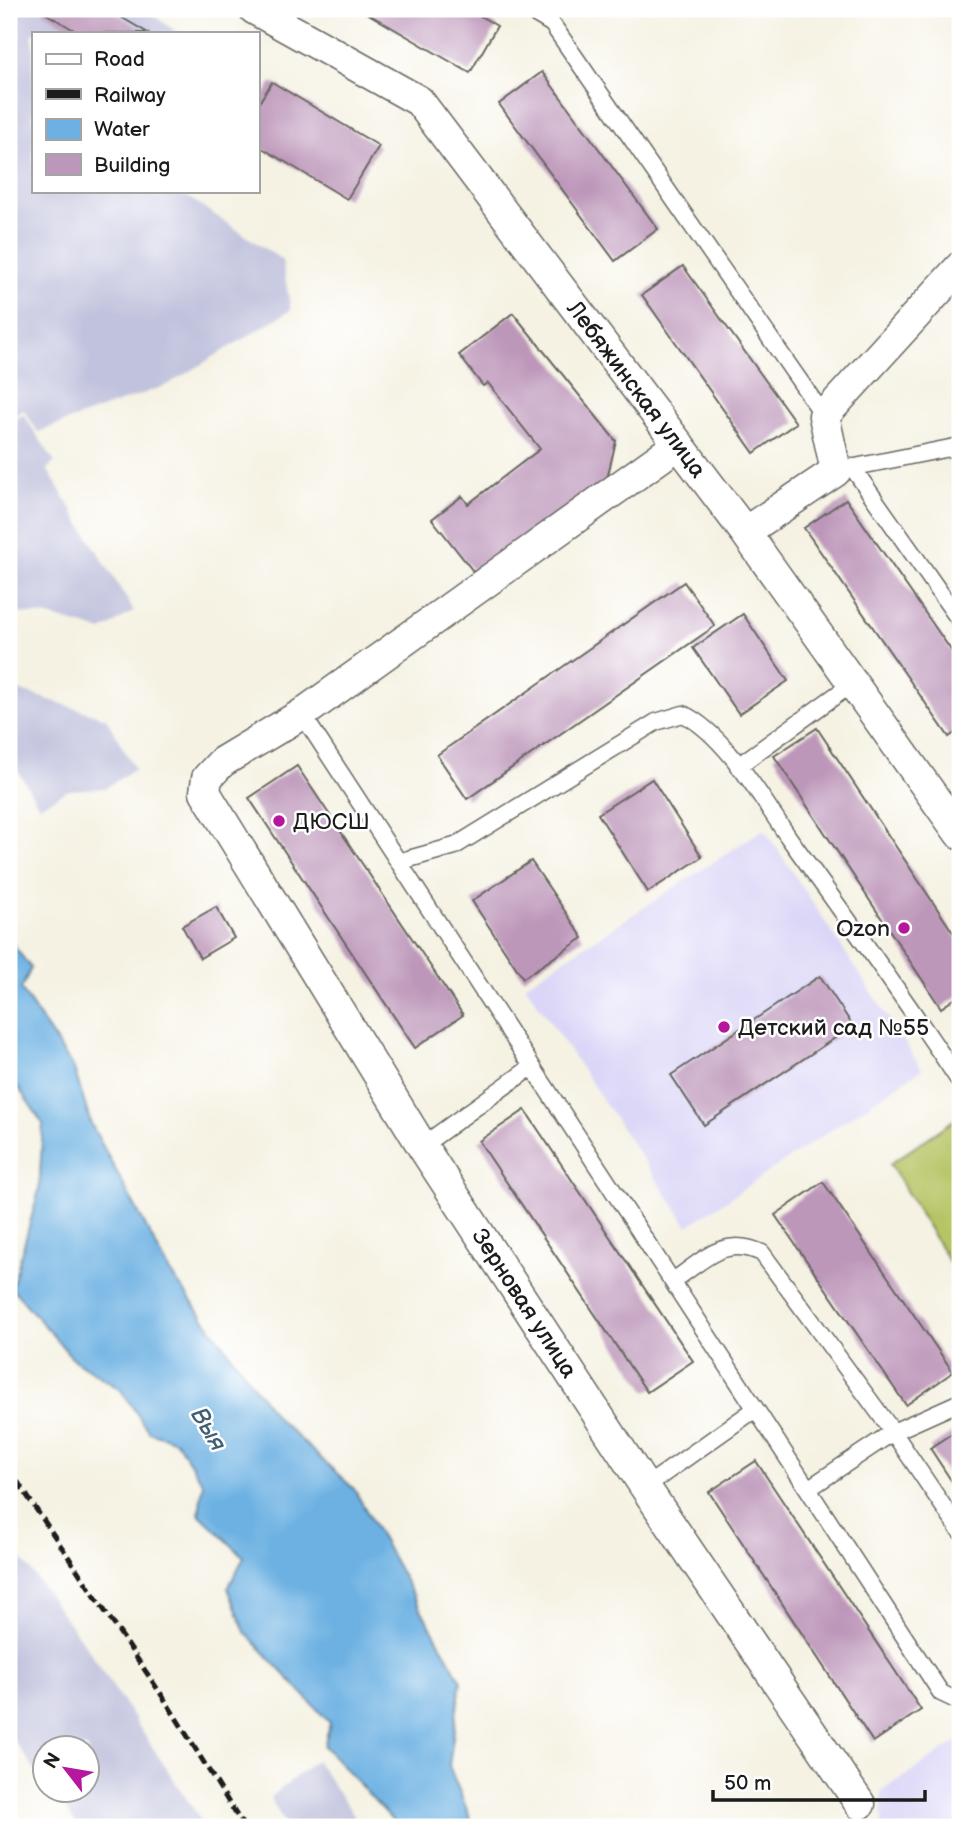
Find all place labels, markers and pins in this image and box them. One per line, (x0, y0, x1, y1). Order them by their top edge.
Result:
place label: ДЮСШ (293, 808, 370, 836)
marker: ДЮСШ (271, 813, 287, 829)
place label: Ozon (836, 915, 890, 943)
marker: Ozon (896, 920, 912, 936)
place label: Детский сад №55 (738, 1014, 929, 1042)
marker: Детский сад №55 (716, 1019, 732, 1035)

